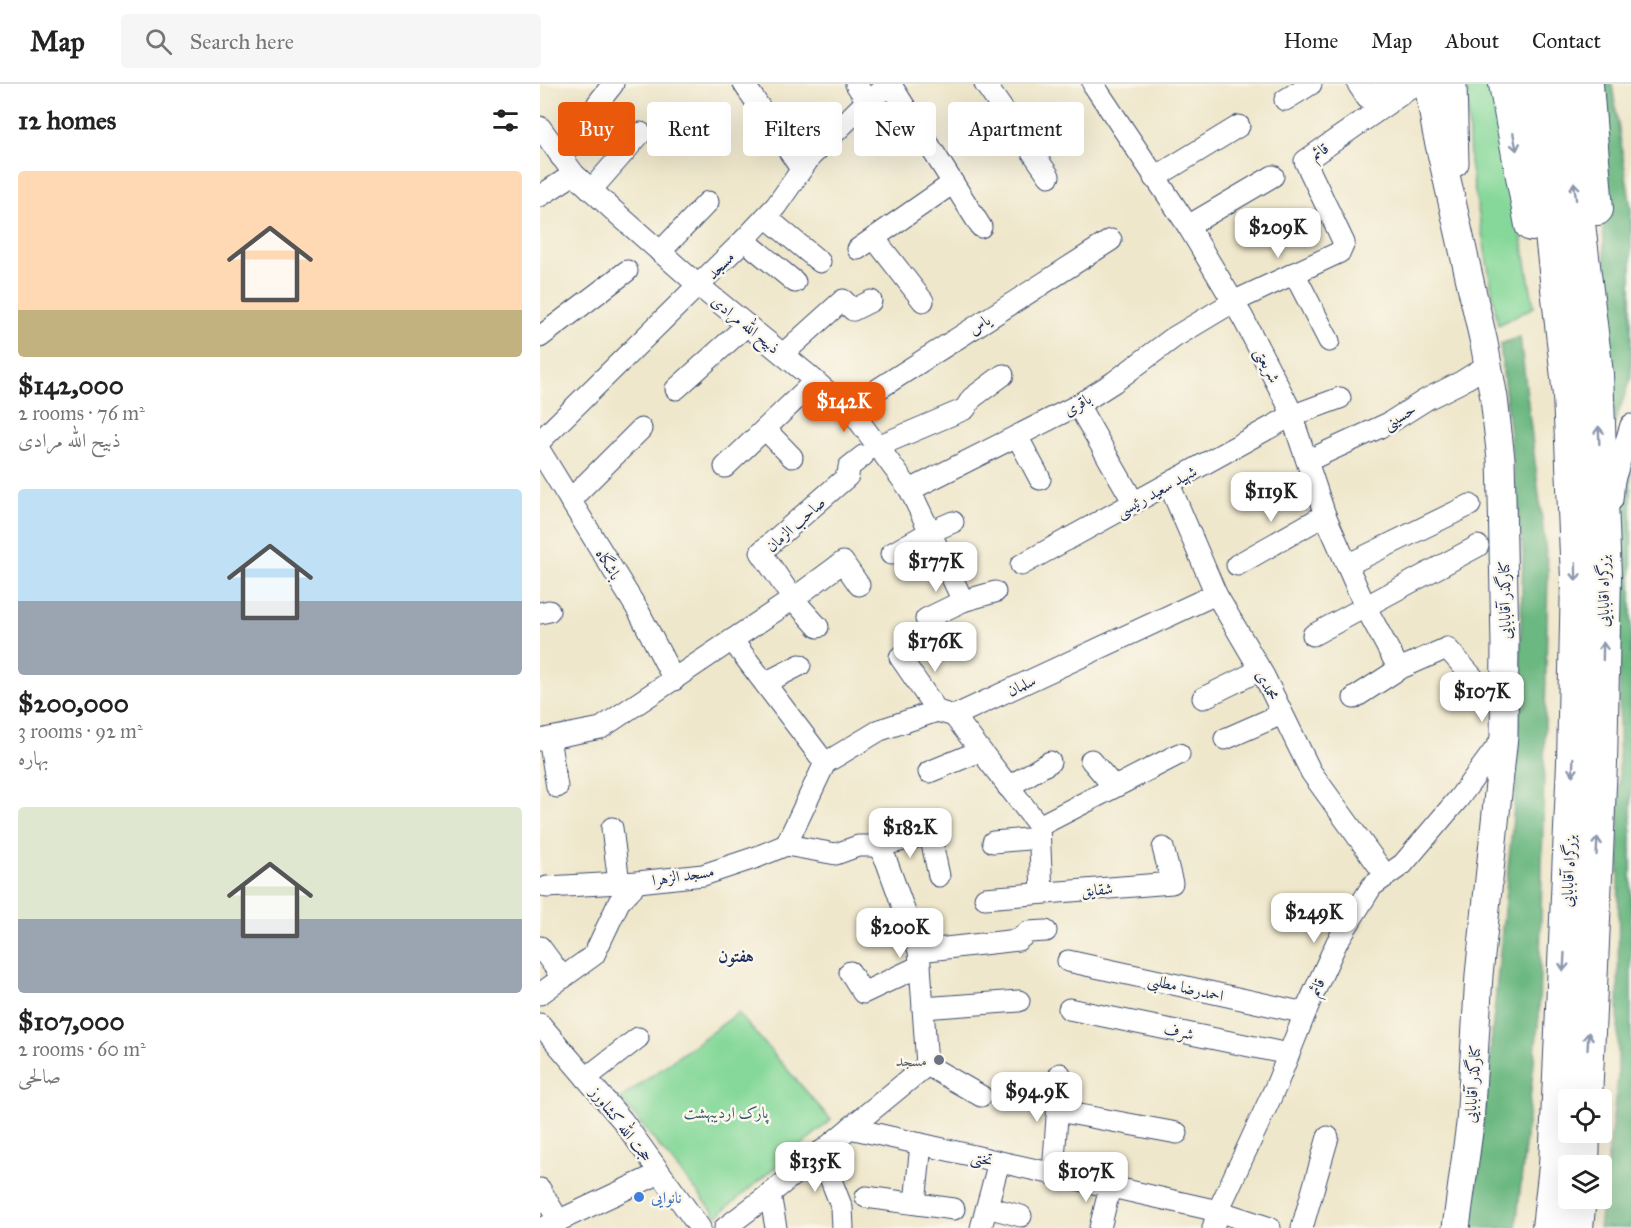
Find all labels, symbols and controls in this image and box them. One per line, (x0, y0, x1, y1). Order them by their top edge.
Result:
search box (121, 14, 541, 68)
text: Map (30, 24, 85, 59)
icon: search (142, 25, 175, 58)
text: Search here (190, 28, 294, 55)
text: Home (1283, 28, 1338, 54)
text: Map (1371, 28, 1412, 54)
text: About (1445, 28, 1499, 54)
text: Contact (1532, 28, 1601, 54)
chip: Buy (558, 102, 635, 156)
chip: Rent (647, 102, 731, 156)
chip: Filters (743, 102, 842, 156)
chip: New (854, 102, 936, 156)
chip: Apartment (948, 102, 1084, 156)
text: 12 homes (18, 104, 116, 136)
icon: filters (489, 104, 522, 137)
one-way arrow (1510, 131, 1521, 151)
street label: قائم (1307, 138, 1335, 168)
one-way arrow (1569, 182, 1580, 201)
pin: $209K (1236, 208, 1320, 259)
icon: home (216, 210, 324, 318)
text: $209K (1249, 215, 1307, 239)
street label: مسجد (703, 247, 738, 283)
street label: ذبیح الله مرادی (705, 289, 786, 362)
street label: یاس (965, 310, 995, 339)
street label: شریعتی (1249, 344, 1284, 387)
text: $142,000 (18, 369, 124, 401)
pin: $142K (802, 382, 886, 433)
text: $142K (816, 389, 872, 413)
street label: باقری (1060, 389, 1095, 421)
street label: حسینی (1379, 399, 1420, 435)
text: 2 rooms · 76 m² (18, 401, 145, 425)
one-way arrow (1594, 426, 1605, 446)
text: ذبیح الله مرادی (18, 428, 121, 452)
street label: شهید سعید رئیسی (1113, 461, 1201, 523)
pin: $119K (1229, 472, 1313, 523)
text: $119K (1245, 479, 1297, 503)
street label: صاحب الزمان (762, 493, 830, 557)
icon: home (216, 528, 324, 636)
pin: $177K (894, 542, 978, 593)
street label: باشگاه (592, 545, 626, 583)
text: $177K (908, 549, 964, 573)
street label: بزرگراه اقابابایی (1593, 555, 1614, 627)
street label: کنارگذر آقابابایی (1492, 561, 1516, 639)
one-way arrow (1571, 562, 1582, 582)
pin: $176K (893, 622, 977, 673)
text: $176K (908, 629, 962, 653)
one-way arrow (1597, 642, 1609, 662)
street label: محمدی (1252, 667, 1283, 704)
street label: سلمان (1004, 671, 1039, 700)
pin: $107K (1440, 672, 1524, 723)
text: $107K (1454, 679, 1510, 703)
text: $200,000 (18, 687, 129, 719)
text: 3 rooms · 92 m² (18, 719, 143, 743)
text: بهاره (18, 746, 49, 770)
one-way arrow (1567, 757, 1578, 777)
pin: $182K (868, 808, 952, 859)
text: $182K (883, 815, 937, 839)
street label: بزرگراه آقابابایی (1556, 834, 1581, 908)
one-way arrow (1592, 837, 1603, 857)
icon: home (216, 846, 324, 954)
street label: مسجد الزهرا (651, 861, 716, 891)
street label: شقایق (1080, 879, 1114, 901)
pin: $249K (1272, 893, 1356, 944)
text: $249K (1285, 900, 1343, 924)
pin: $200K (858, 908, 942, 959)
text: $200K (870, 915, 930, 939)
district label: هفتون (718, 945, 754, 967)
one-way arrow (1558, 951, 1569, 971)
street label: احمدرضا مطلبی (1145, 970, 1226, 1009)
street label: قائم (1304, 975, 1333, 1001)
text: $107,000 (18, 1005, 125, 1037)
street label: شرف (1162, 1019, 1195, 1045)
one-way arrow (1583, 1032, 1594, 1052)
text: 2 rooms · 60 m² (18, 1037, 146, 1061)
street label: کنارگذر آقابابایی (1458, 1044, 1486, 1124)
place label: مسجد (896, 1051, 927, 1070)
marker: مسجد (932, 1053, 946, 1067)
text: صالحی (18, 1064, 61, 1088)
pin: $94.9K (988, 1072, 1086, 1123)
text: $94.9K (1005, 1079, 1069, 1103)
street label: حجت الله کشاورز (585, 1080, 659, 1166)
map controls (1558, 1089, 1612, 1209)
button: locate (1558, 1089, 1612, 1143)
park label: پارک اردیبهشت (684, 1103, 769, 1124)
pin: $135K (773, 1142, 857, 1193)
street label: تختی (969, 1147, 995, 1172)
text: $135K (789, 1149, 841, 1173)
pin: $107K (1044, 1152, 1128, 1203)
button: layers (1558, 1155, 1612, 1209)
text: $107K (1058, 1159, 1114, 1183)
place label: نانوایی (651, 1188, 681, 1208)
marker: نانوایی (632, 1190, 646, 1204)

